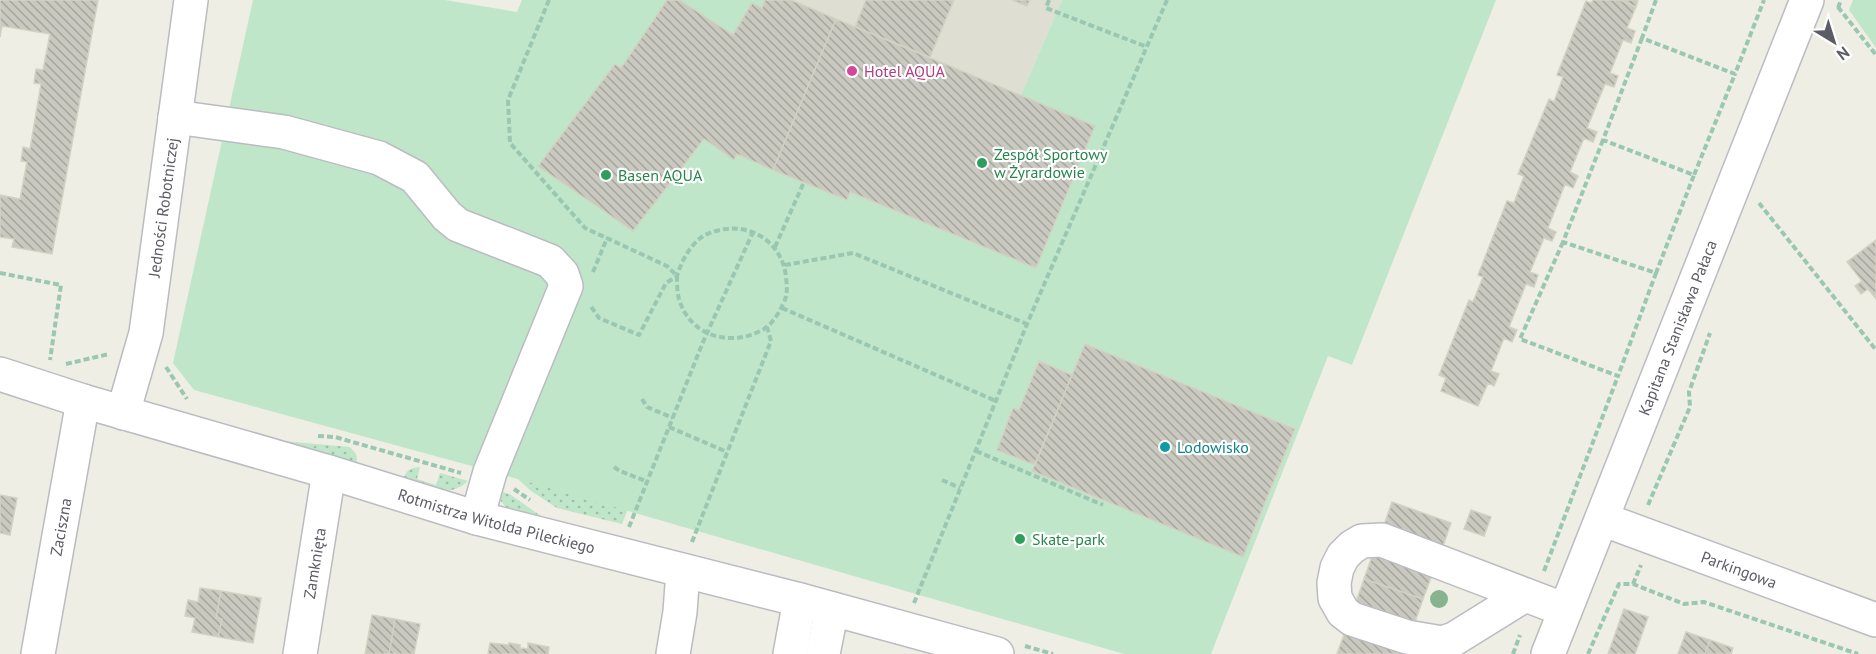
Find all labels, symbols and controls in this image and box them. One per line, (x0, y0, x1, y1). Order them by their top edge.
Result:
north arrow (1804, 12, 1864, 72)
text: N (1833, 43, 1854, 65)
place label: Hotel AQUA (864, 61, 945, 81)
marker: Hotel AQUA (845, 64, 859, 78)
street label: Jedności Robotniczej (144, 136, 182, 279)
place label: Zespół Sportowy w Żyrardowie (994, 144, 1108, 182)
marker: Zespół Sportowy w Żyrardowie (975, 156, 989, 170)
place label: Basen AQUA (618, 165, 703, 185)
marker: Basen AQUA (599, 168, 613, 182)
street label: Kapitana Stanisława Pałaca (1634, 237, 1721, 418)
place label: Lodowisko (1177, 437, 1249, 457)
marker: Lodowisko (1158, 440, 1172, 454)
street label: Rotmistrza Witolda Pileckiego (395, 484, 597, 558)
street label: Zaciszna (46, 496, 76, 558)
street label: Zamknięta (299, 526, 330, 600)
place label: Skate-park (1032, 529, 1105, 549)
marker: Skate-park (1013, 532, 1027, 546)
street label: Parkingowa (1698, 546, 1780, 593)

